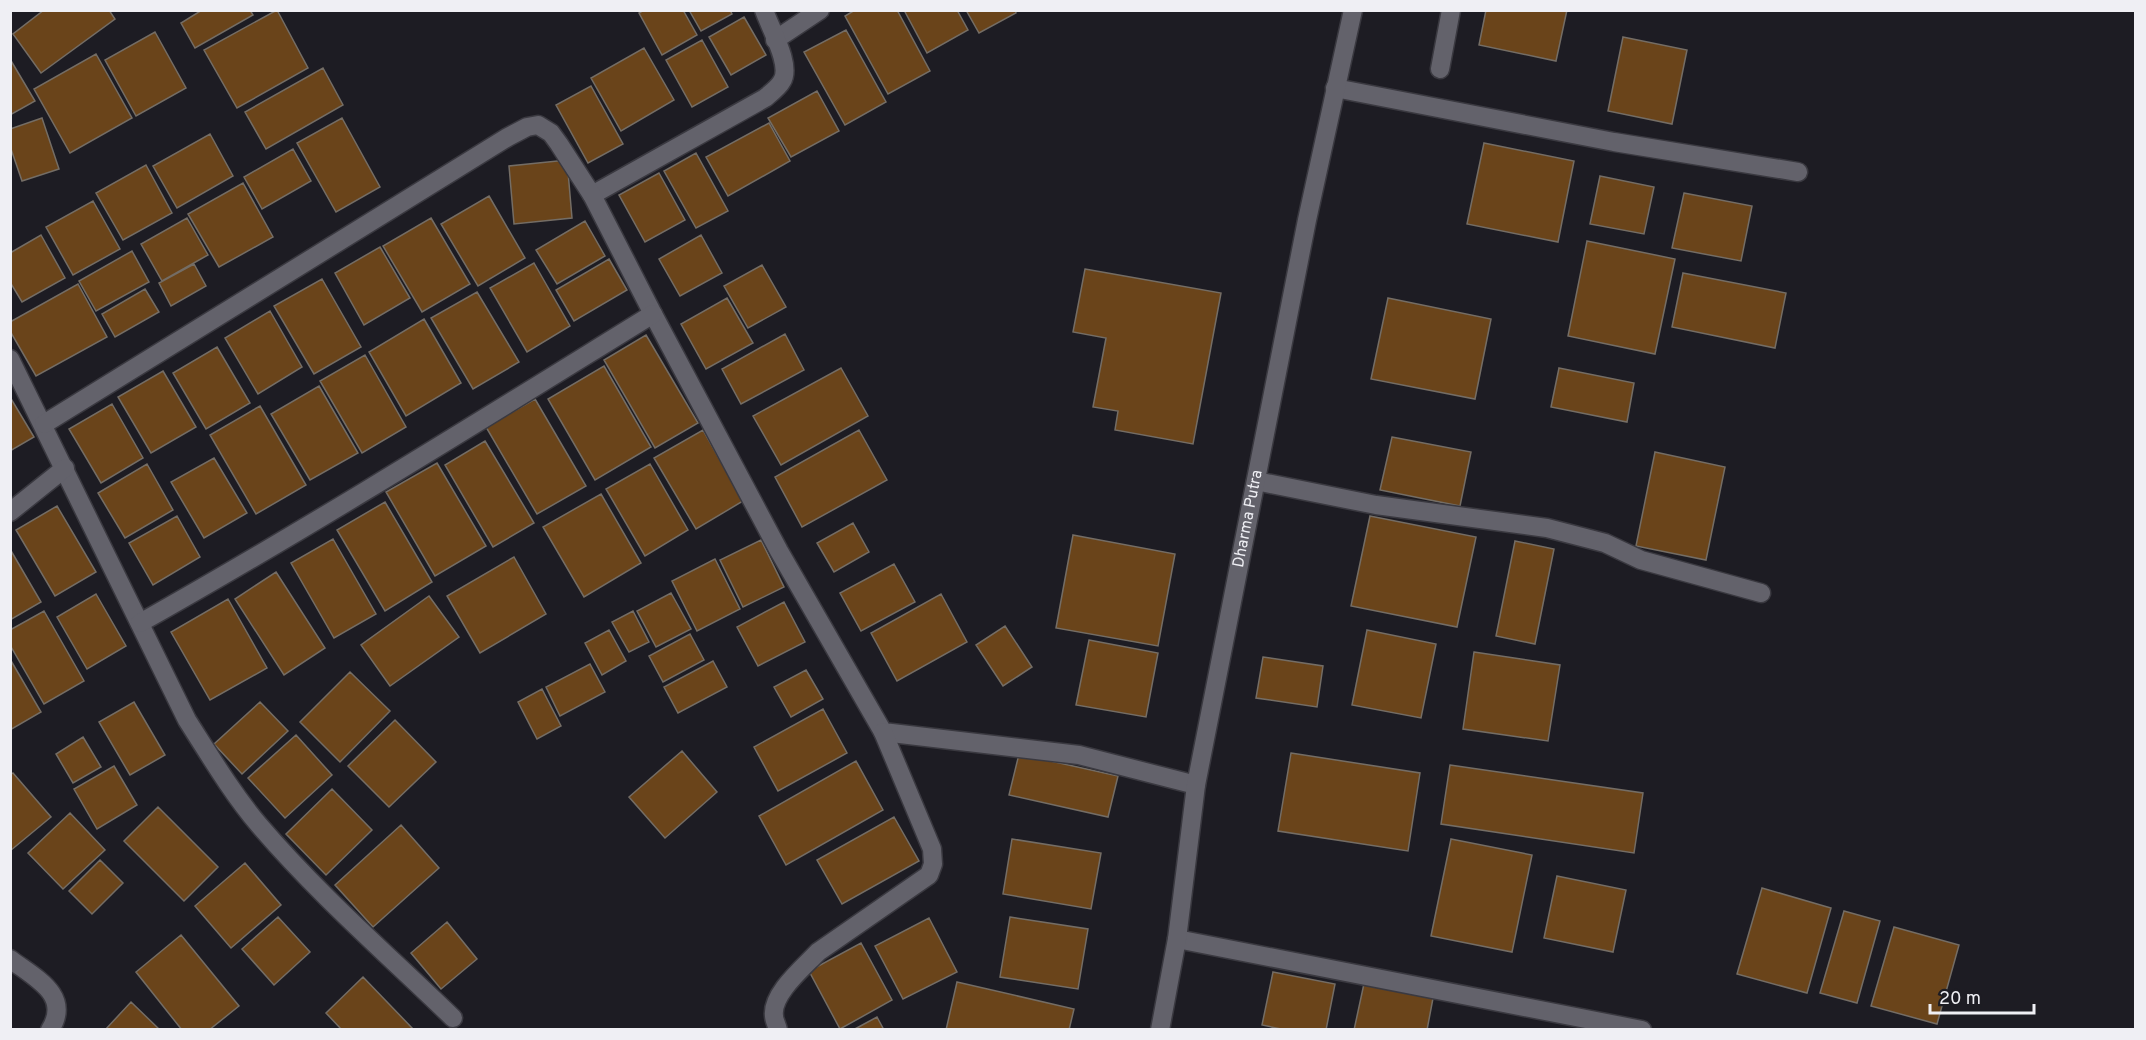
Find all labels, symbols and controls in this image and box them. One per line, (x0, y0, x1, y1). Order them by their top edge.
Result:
street label: Dharma Putra (1229, 468, 1268, 569)
scale bar (1930, 977, 2034, 1015)
text: 20 m (1939, 988, 1981, 1011)

